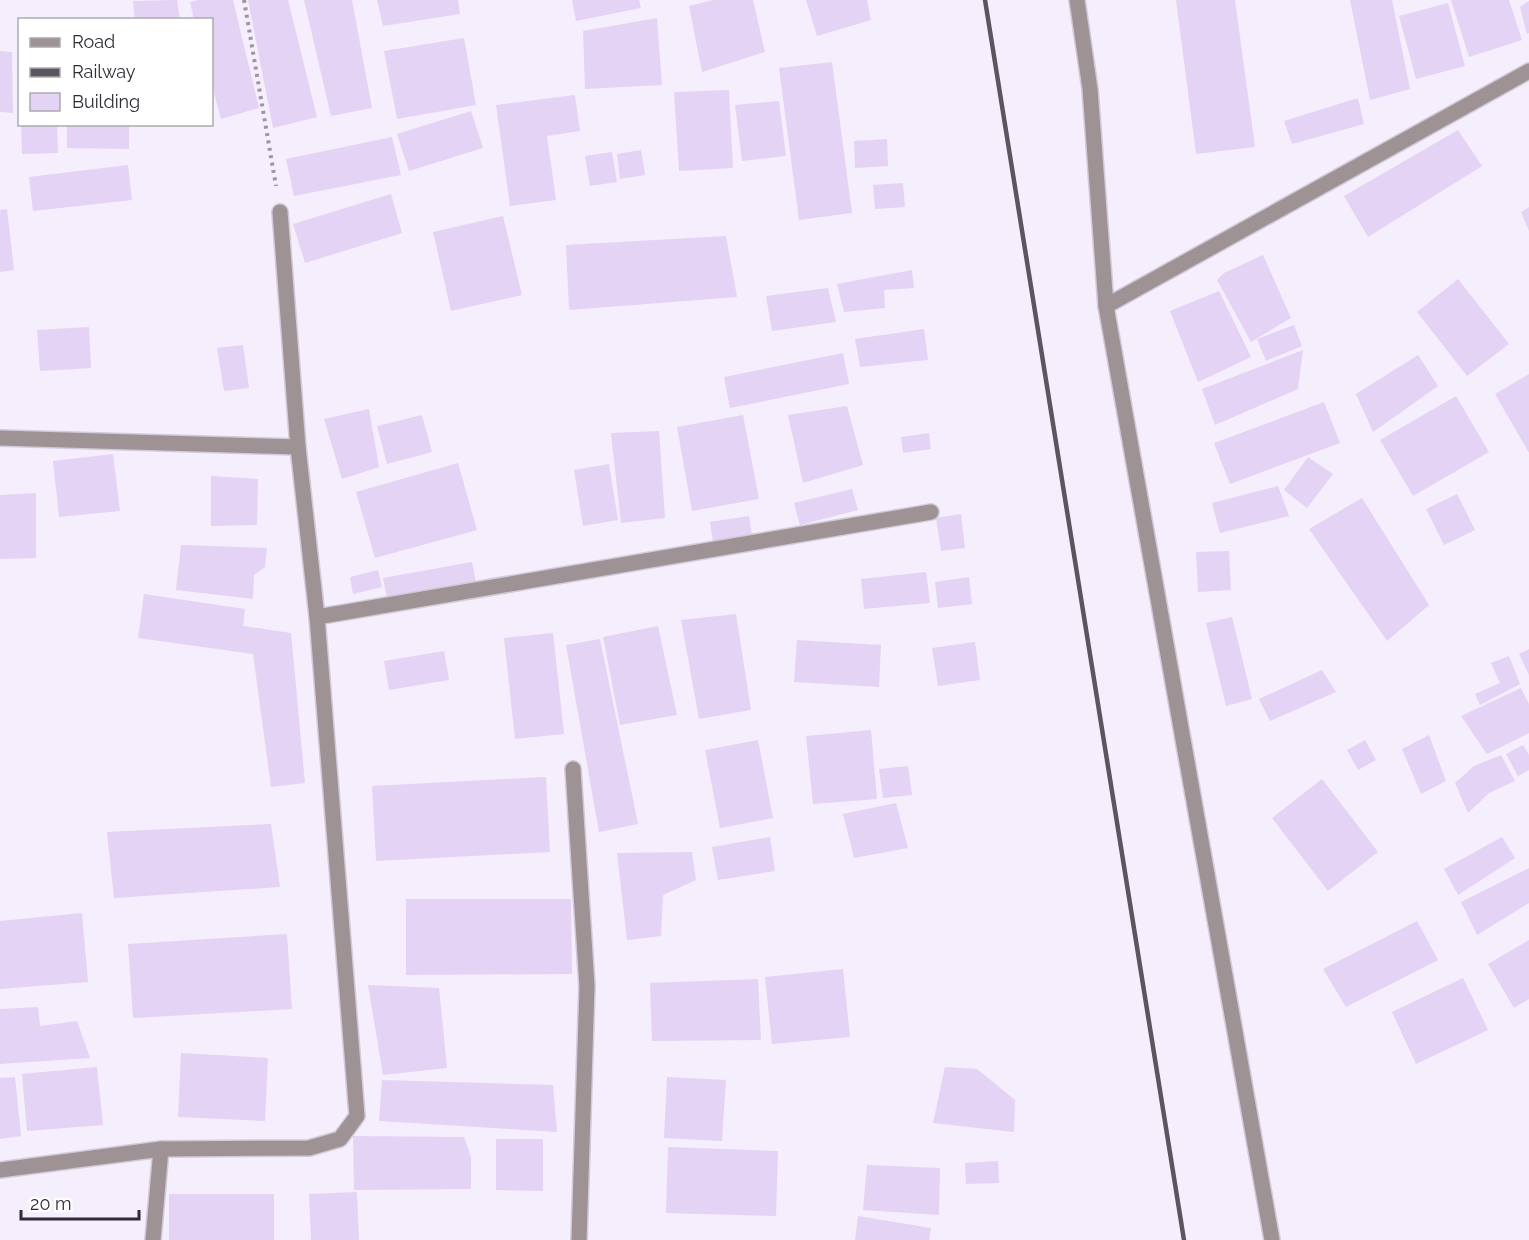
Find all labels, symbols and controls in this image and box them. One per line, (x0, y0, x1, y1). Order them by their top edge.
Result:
legend (18, 18, 213, 126)
text: Road (72, 31, 115, 52)
text: Railway (72, 61, 136, 82)
text: Building (72, 91, 140, 112)
scale bar (21, 1183, 140, 1221)
text: 20 m (30, 1193, 72, 1214)

